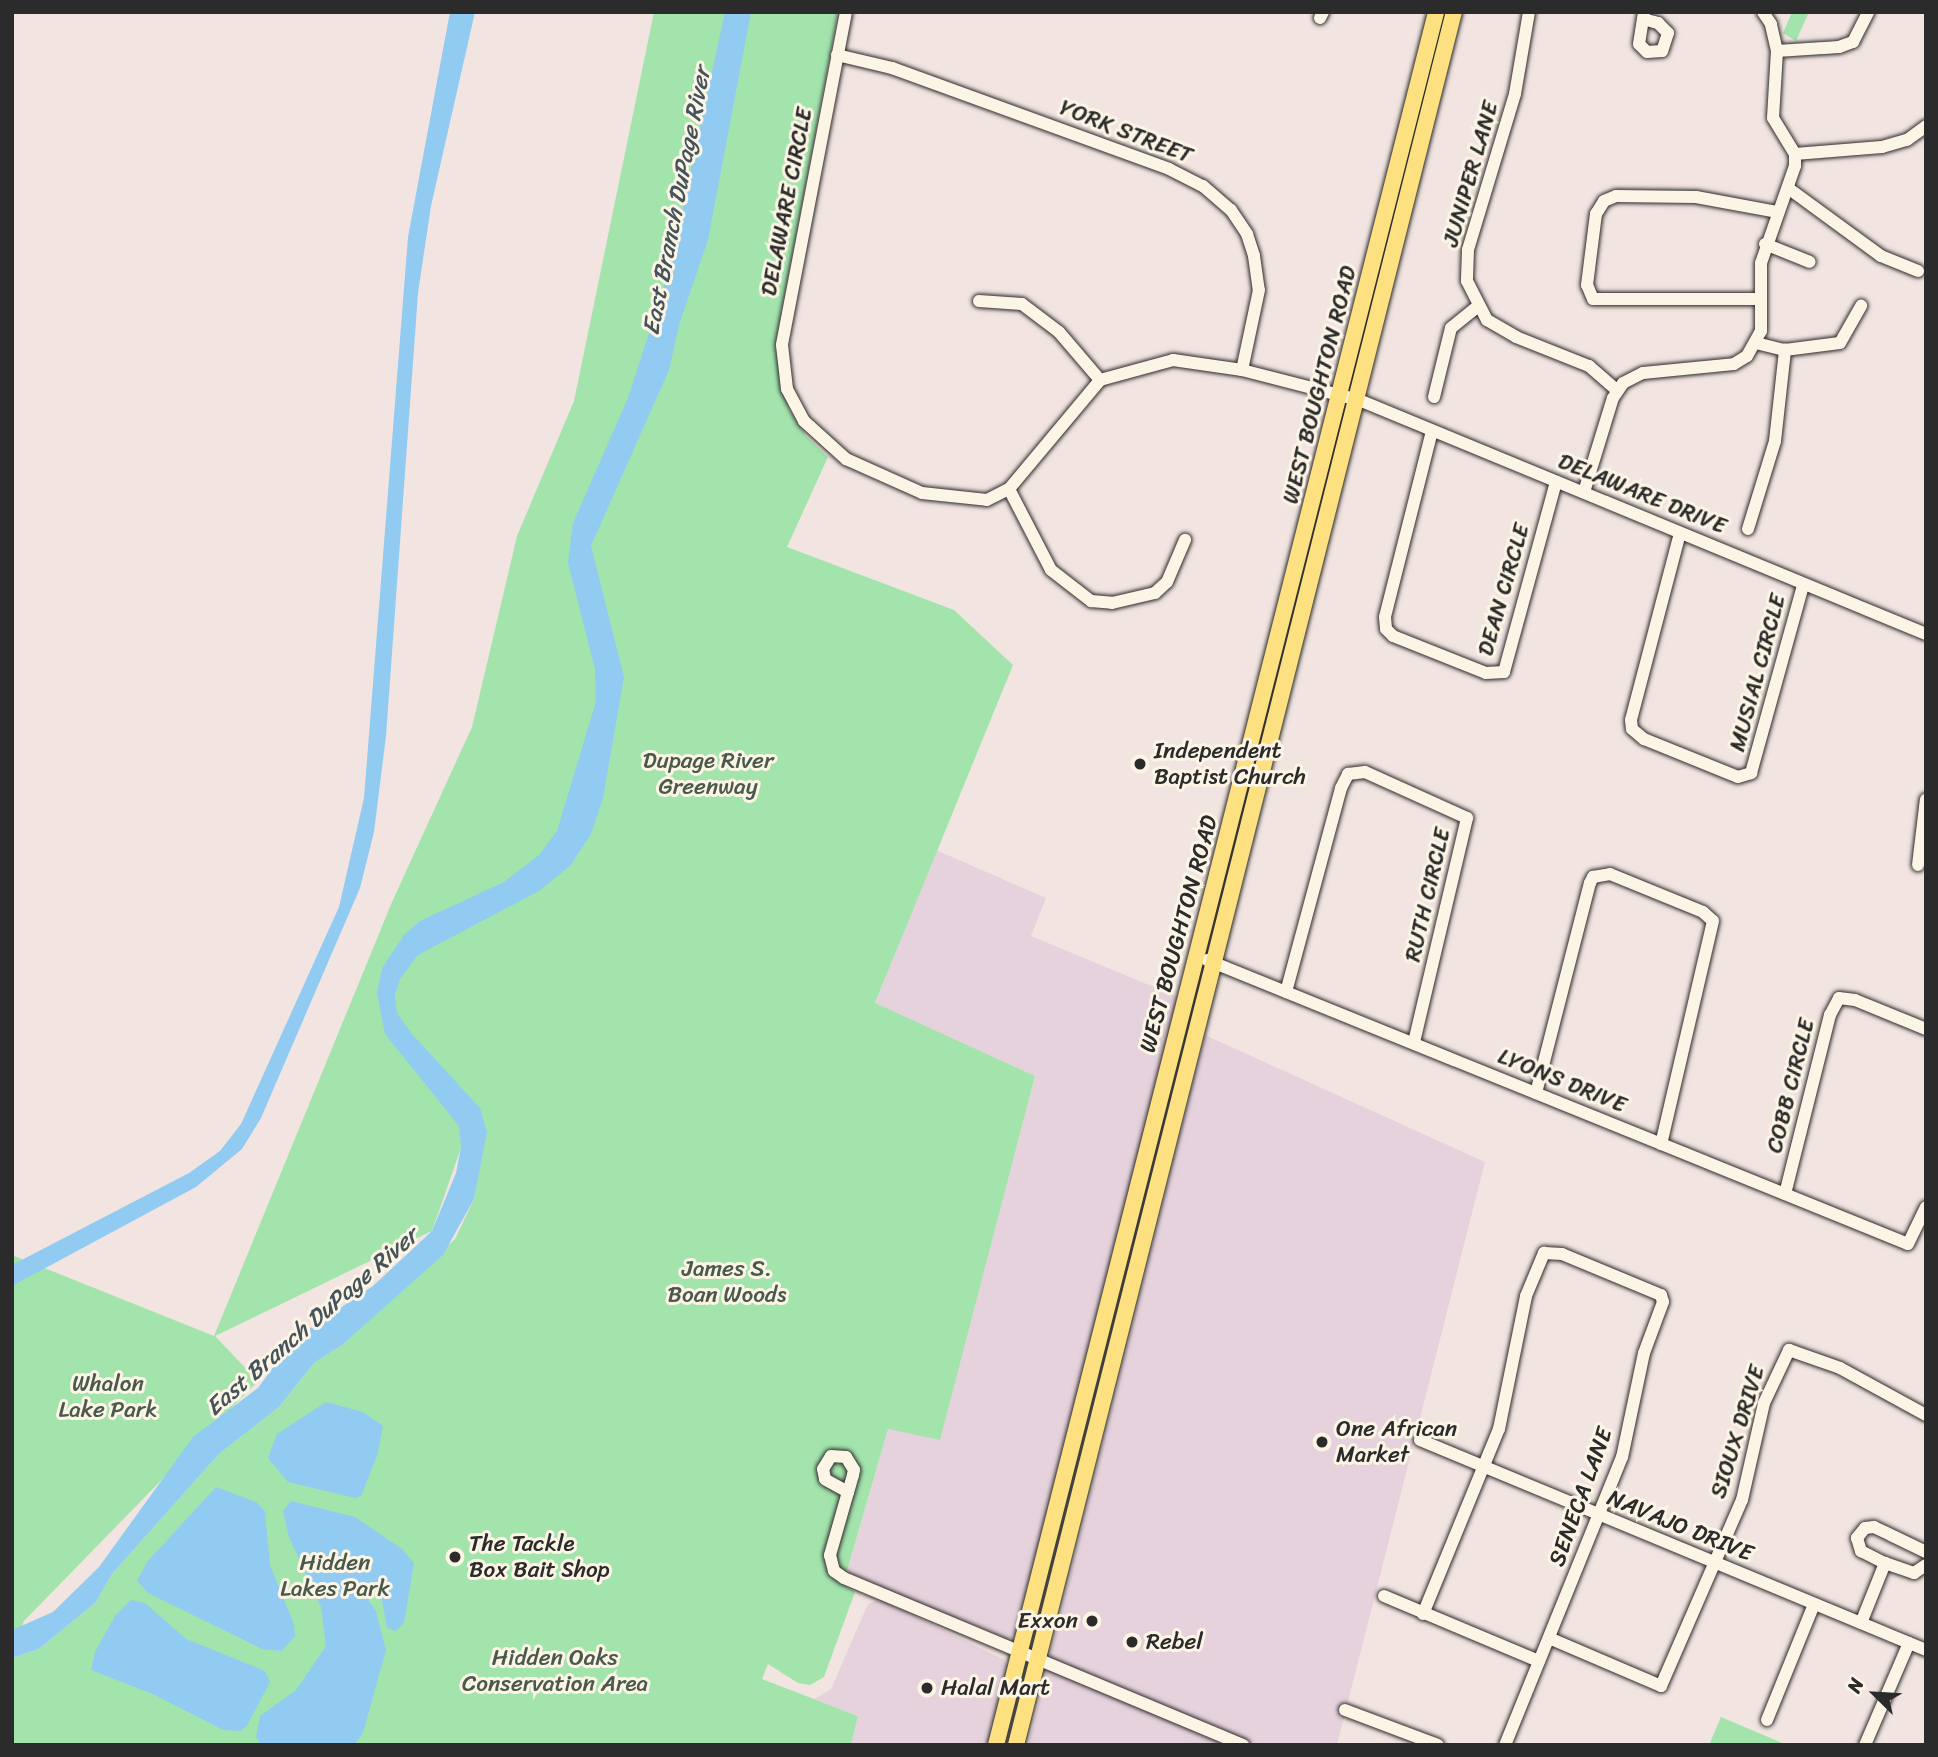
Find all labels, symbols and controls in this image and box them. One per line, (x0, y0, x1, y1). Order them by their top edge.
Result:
water label: East Branch DuPage River (637, 65, 717, 337)
street label: YORK STREET (1056, 94, 1196, 170)
street label: JUNIPER LANE (1437, 98, 1505, 250)
street label: DELAWARE CIRCLE (755, 105, 819, 299)
street label: WEST BOUGHTON ROAD (1277, 263, 1363, 507)
street label: DELAWARE DRIVE (1553, 447, 1731, 541)
street label: DEAN CIRCLE (1472, 520, 1536, 660)
street label: MUSIAL CIRCLE (1724, 591, 1792, 755)
place label: Independent Baptist Church (1154, 737, 1306, 791)
park label: Dupage River Greenway (643, 747, 773, 801)
marker: Independent Baptist Church (1132, 756, 1148, 772)
street label: WEST BOUGHTON ROAD (1134, 812, 1224, 1056)
street label: RUTH CIRCLE (1399, 825, 1457, 965)
street label: COBB CIRCLE (1761, 1015, 1821, 1157)
street label: LYONS DRIVE (1493, 1042, 1631, 1120)
water label: East Branch DuPage River (200, 1222, 424, 1422)
park label: James S. Boan Woods (667, 1255, 787, 1309)
street label: SIOUX DRIVE (1705, 1362, 1771, 1502)
park label: Whalon Lake Park (58, 1370, 158, 1424)
place label: One African Market (1336, 1415, 1458, 1469)
street label: SENECA LANE (1543, 1424, 1619, 1570)
marker: One African Market (1314, 1434, 1330, 1450)
street label: NAVAJO DRIVE (1603, 1484, 1757, 1568)
place label: The Tackle Box Bait Shop (469, 1530, 612, 1584)
park label: Hidden Lakes Park (280, 1549, 390, 1603)
marker: The Tackle Box Bait Shop (447, 1549, 463, 1565)
place label: Exxon (1018, 1607, 1078, 1635)
marker: Exxon (1084, 1613, 1100, 1629)
place label: Rebel (1146, 1628, 1203, 1656)
marker: Rebel (1124, 1634, 1140, 1650)
park label: Hidden Oaks Conservation Area (462, 1644, 648, 1698)
north arrow (1840, 1659, 1910, 1729)
text: N (1838, 1673, 1873, 1698)
place label: Halal Mart (941, 1674, 1049, 1702)
marker: Halal Mart (919, 1680, 935, 1696)

